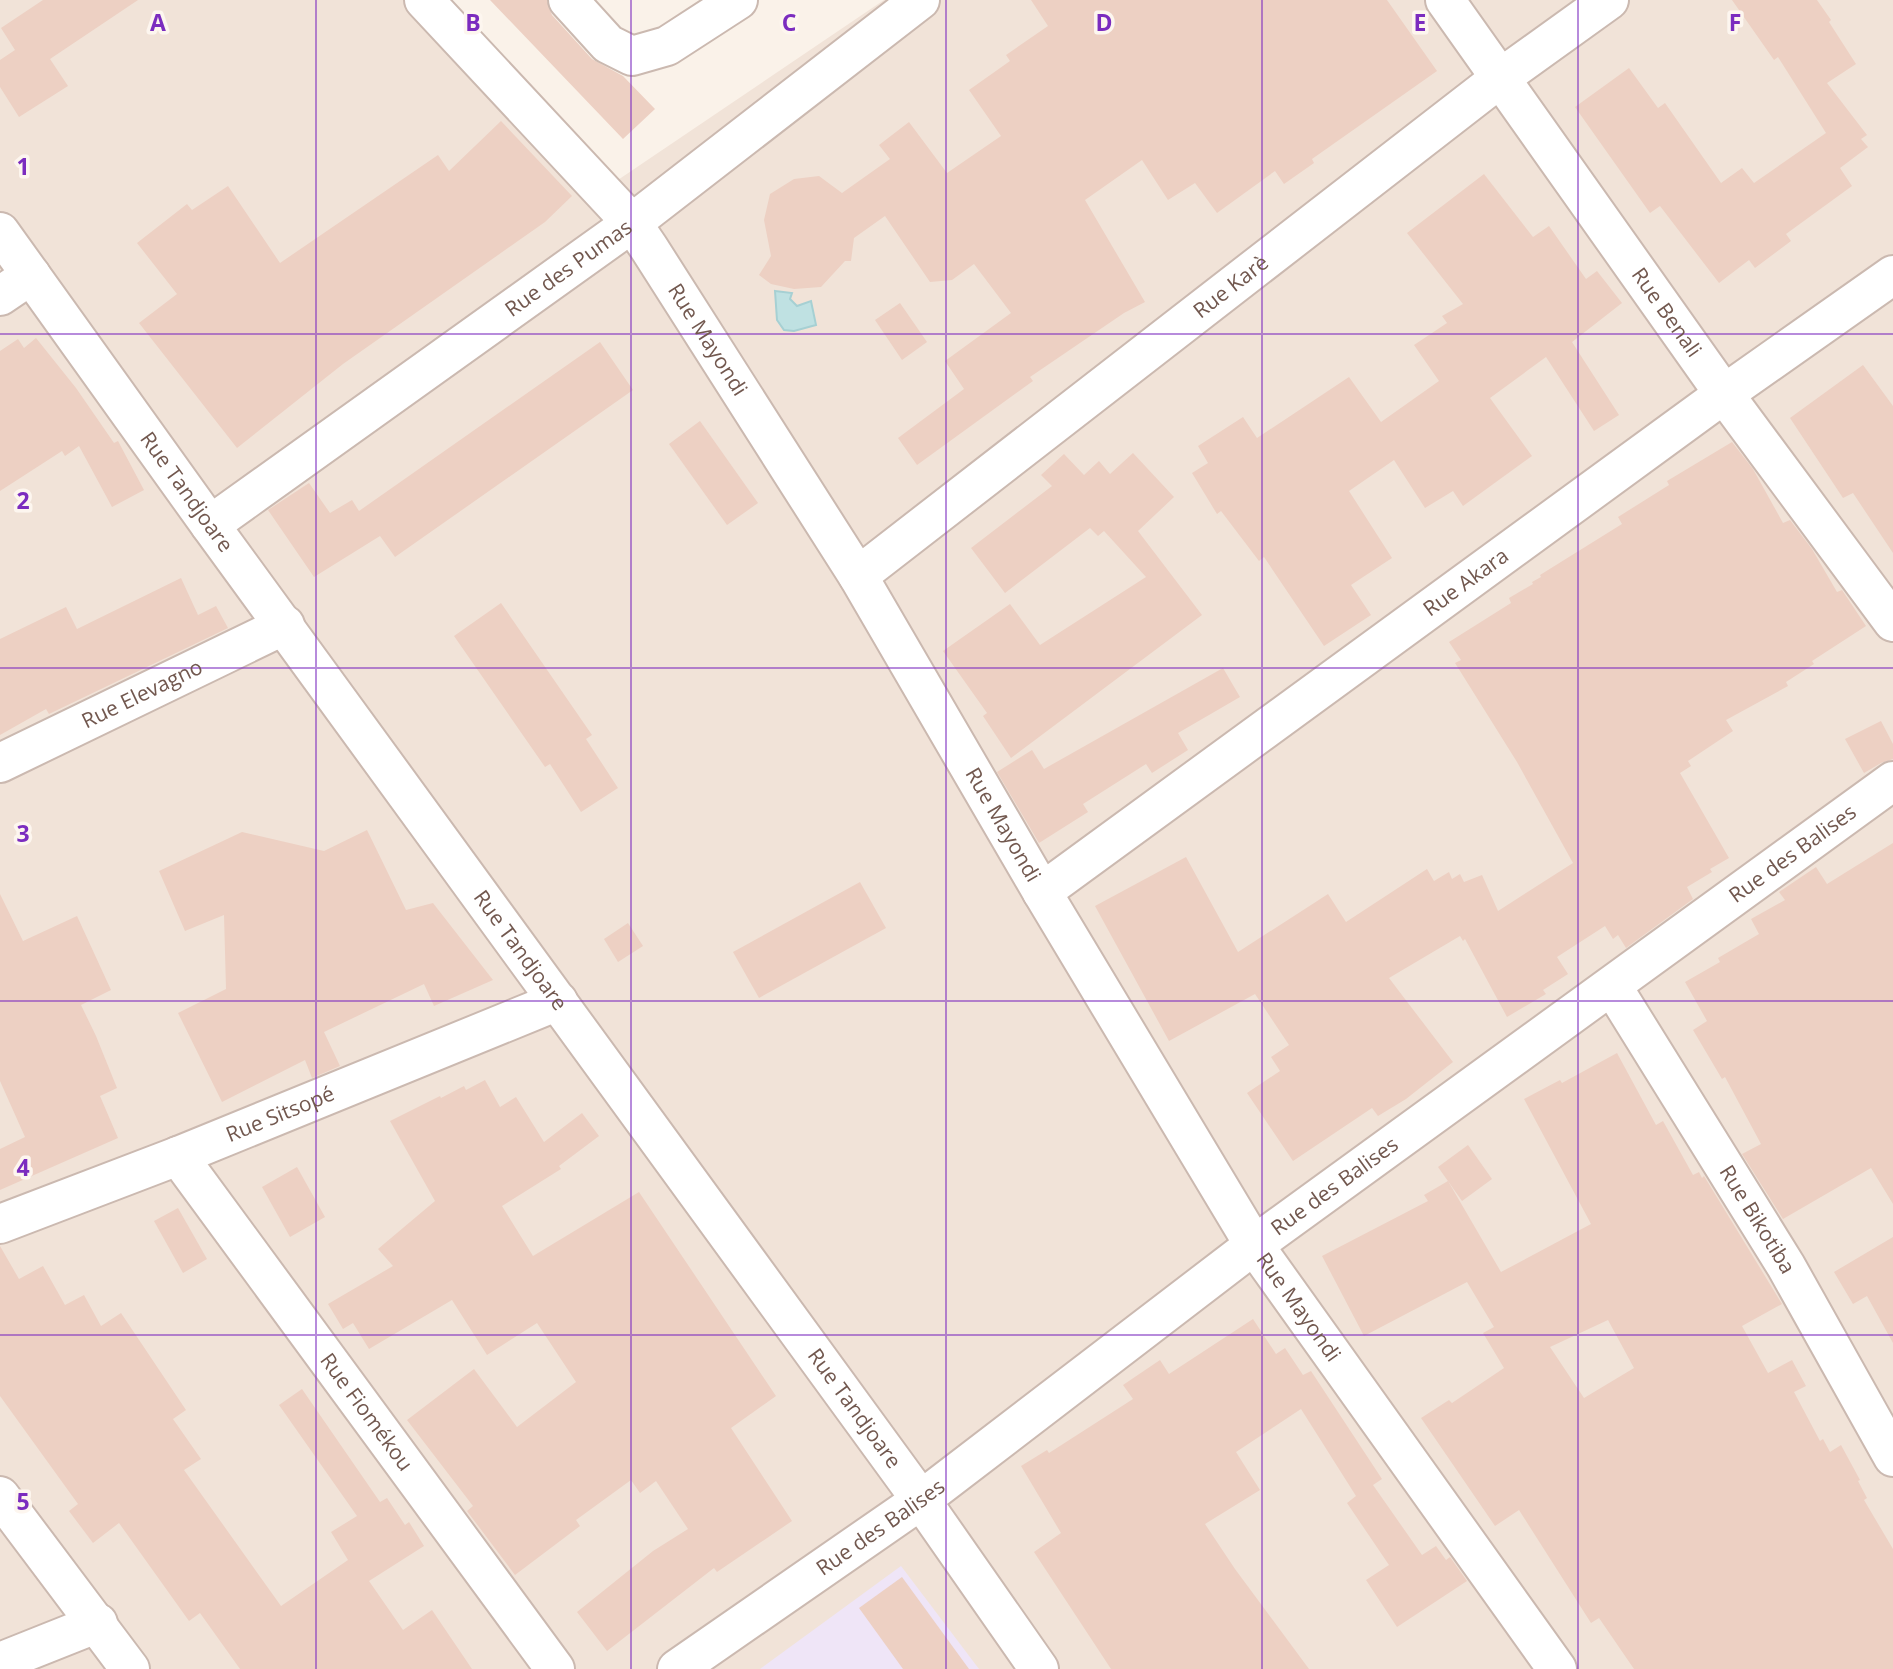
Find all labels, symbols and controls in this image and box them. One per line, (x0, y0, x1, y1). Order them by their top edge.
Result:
text: A (150, 6, 166, 38)
text: B (465, 6, 481, 38)
text: C (782, 6, 796, 38)
text: D (1095, 6, 1113, 38)
text: E (1414, 6, 1426, 38)
text: F (1729, 6, 1741, 38)
text: 1 (16, 150, 30, 182)
street label: Rue des Pumas (499, 213, 637, 323)
street label: Rue Karè (1187, 248, 1274, 324)
street label: Rue Benali (1626, 262, 1709, 362)
street label: Rue Mayondi (662, 278, 754, 401)
street label: Rue Tandjoare (134, 426, 240, 557)
text: 2 (16, 484, 30, 516)
street label: Rue Akara (1417, 541, 1514, 622)
street label: Rue Elevagno (77, 652, 207, 734)
street label: Rue Mayondi (959, 762, 1048, 887)
street label: Rue des Balises (1723, 797, 1861, 909)
text: 3 (16, 817, 30, 849)
street label: Rue Tandjoare (468, 884, 574, 1015)
street label: Rue Sitsopé (221, 1079, 338, 1148)
street label: Rue des Balises (1265, 1130, 1403, 1241)
text: 4 (16, 1151, 30, 1183)
street label: Rue Bikotiba (1714, 1159, 1802, 1278)
street label: Rue Mayondi (1251, 1246, 1348, 1367)
street label: Rue Tandjoare (802, 1342, 908, 1474)
street label: Rue Fiomékou (314, 1347, 420, 1476)
street label: Rue des Balises (810, 1472, 950, 1581)
text: 5 (16, 1485, 30, 1517)

